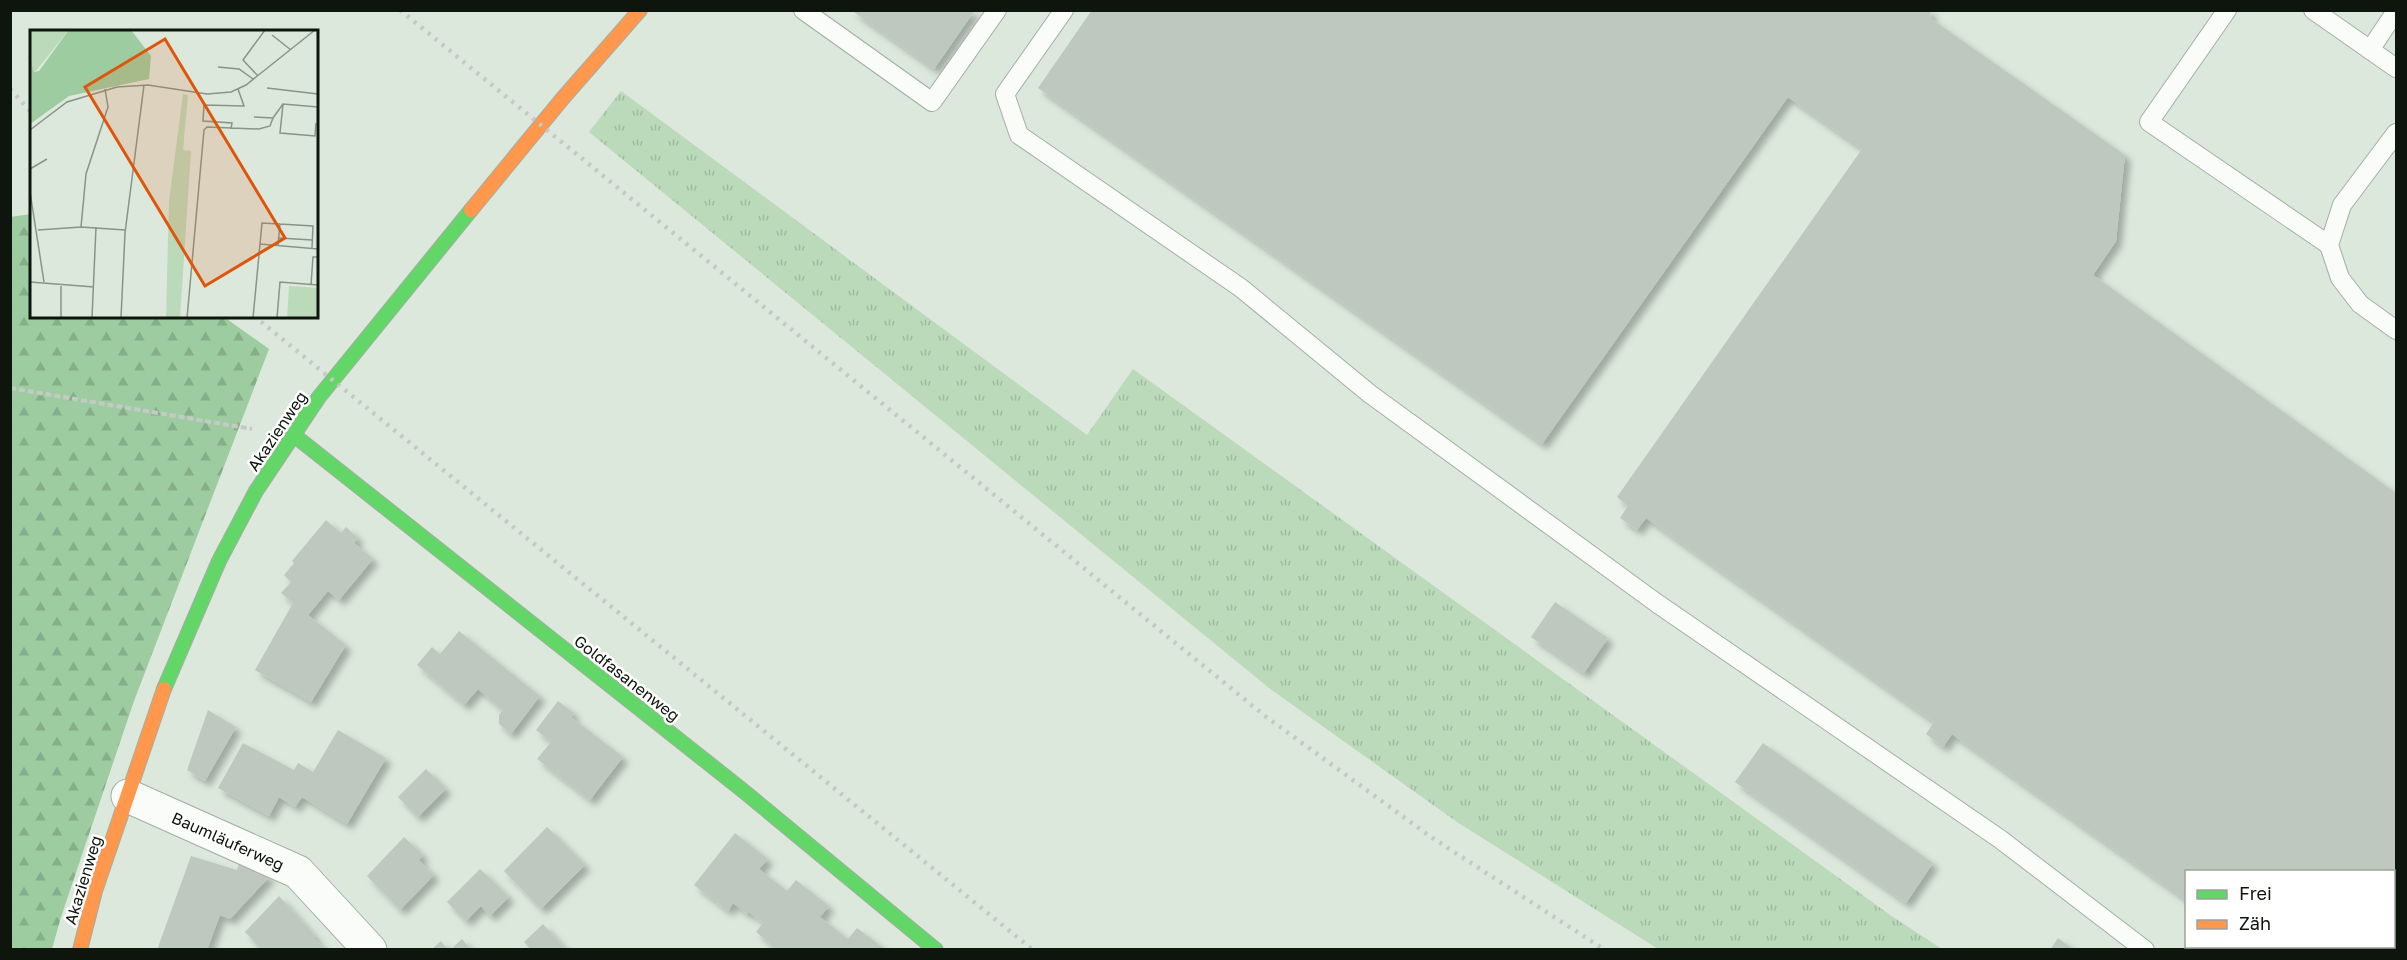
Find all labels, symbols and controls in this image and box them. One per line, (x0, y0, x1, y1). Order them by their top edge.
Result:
inset map (30, 30, 318, 318)
street label: Akazienweg (243, 387, 311, 475)
street label: Goldfasanenweg (570, 631, 684, 725)
street label: Baumläuferweg (169, 807, 287, 875)
street label: Akazienweg (60, 833, 106, 927)
legend (2185, 870, 2395, 948)
text: Frei (2239, 882, 2272, 904)
text: Zäh (2239, 912, 2271, 934)

